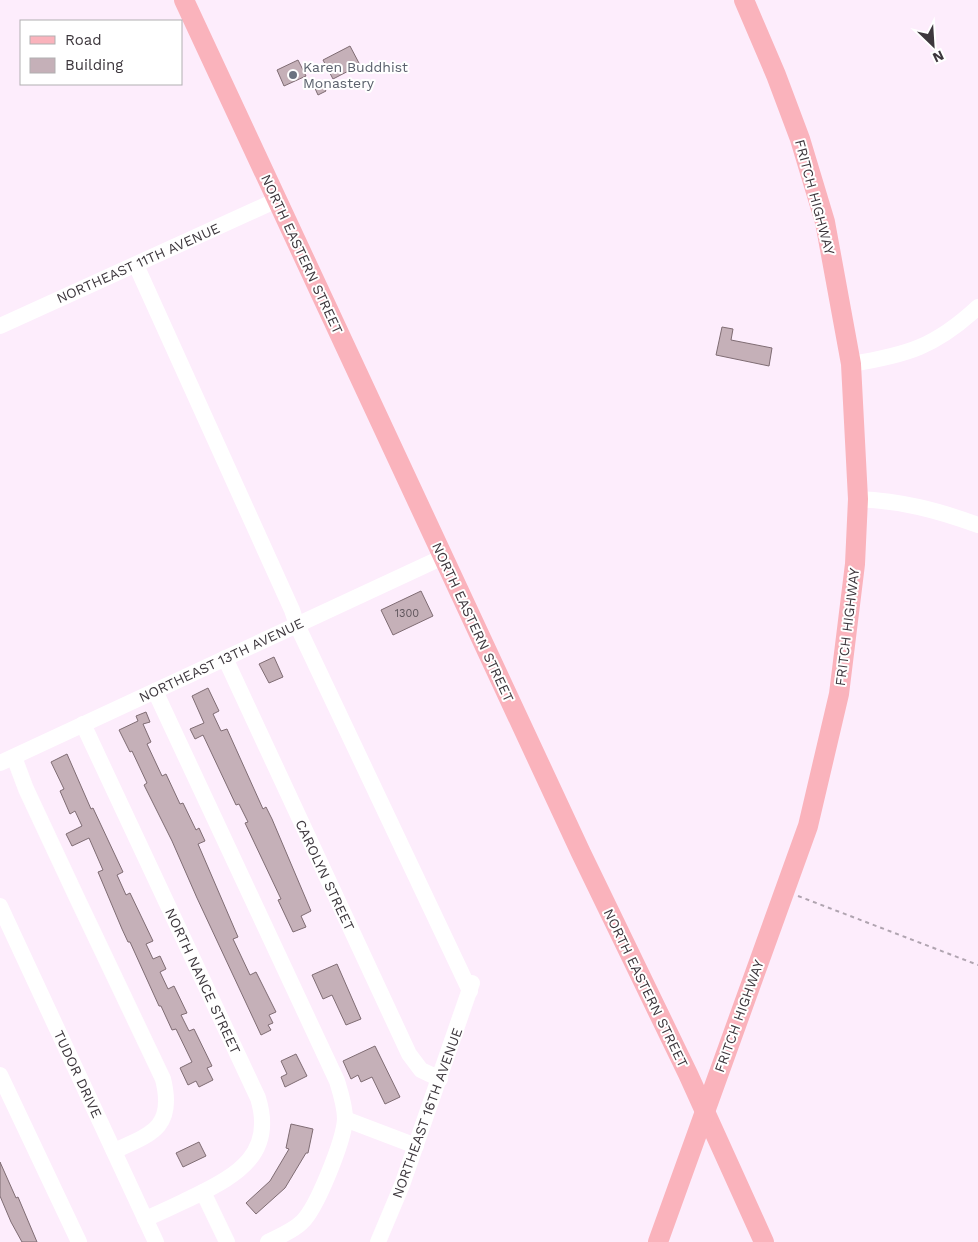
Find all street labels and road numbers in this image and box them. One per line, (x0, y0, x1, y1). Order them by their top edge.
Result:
street label: FRITCH HIGHWAY (792, 138, 838, 256)
street label: NORTH EASTERN STREET (258, 172, 346, 337)
street label: NORTHEAST 11TH AVENUE (54, 220, 222, 306)
street label: NORTH EASTERN STREET (429, 540, 517, 705)
street label: FRITCH HIGHWAY (832, 567, 862, 687)
street label: NORTHEAST 13TH AVENUE (136, 615, 306, 705)
street label: CAROLYN STREET (292, 817, 358, 934)
street label: NORTH NANCE STREET (162, 906, 244, 1057)
street label: NORTH EASTERN STREET (601, 906, 692, 1070)
street label: FRITCH HIGHWAY (711, 957, 767, 1075)
street label: NORTHEAST 16TH AVENUE (389, 1026, 465, 1200)
street label: TUDOR DRIVE (51, 1028, 105, 1120)

